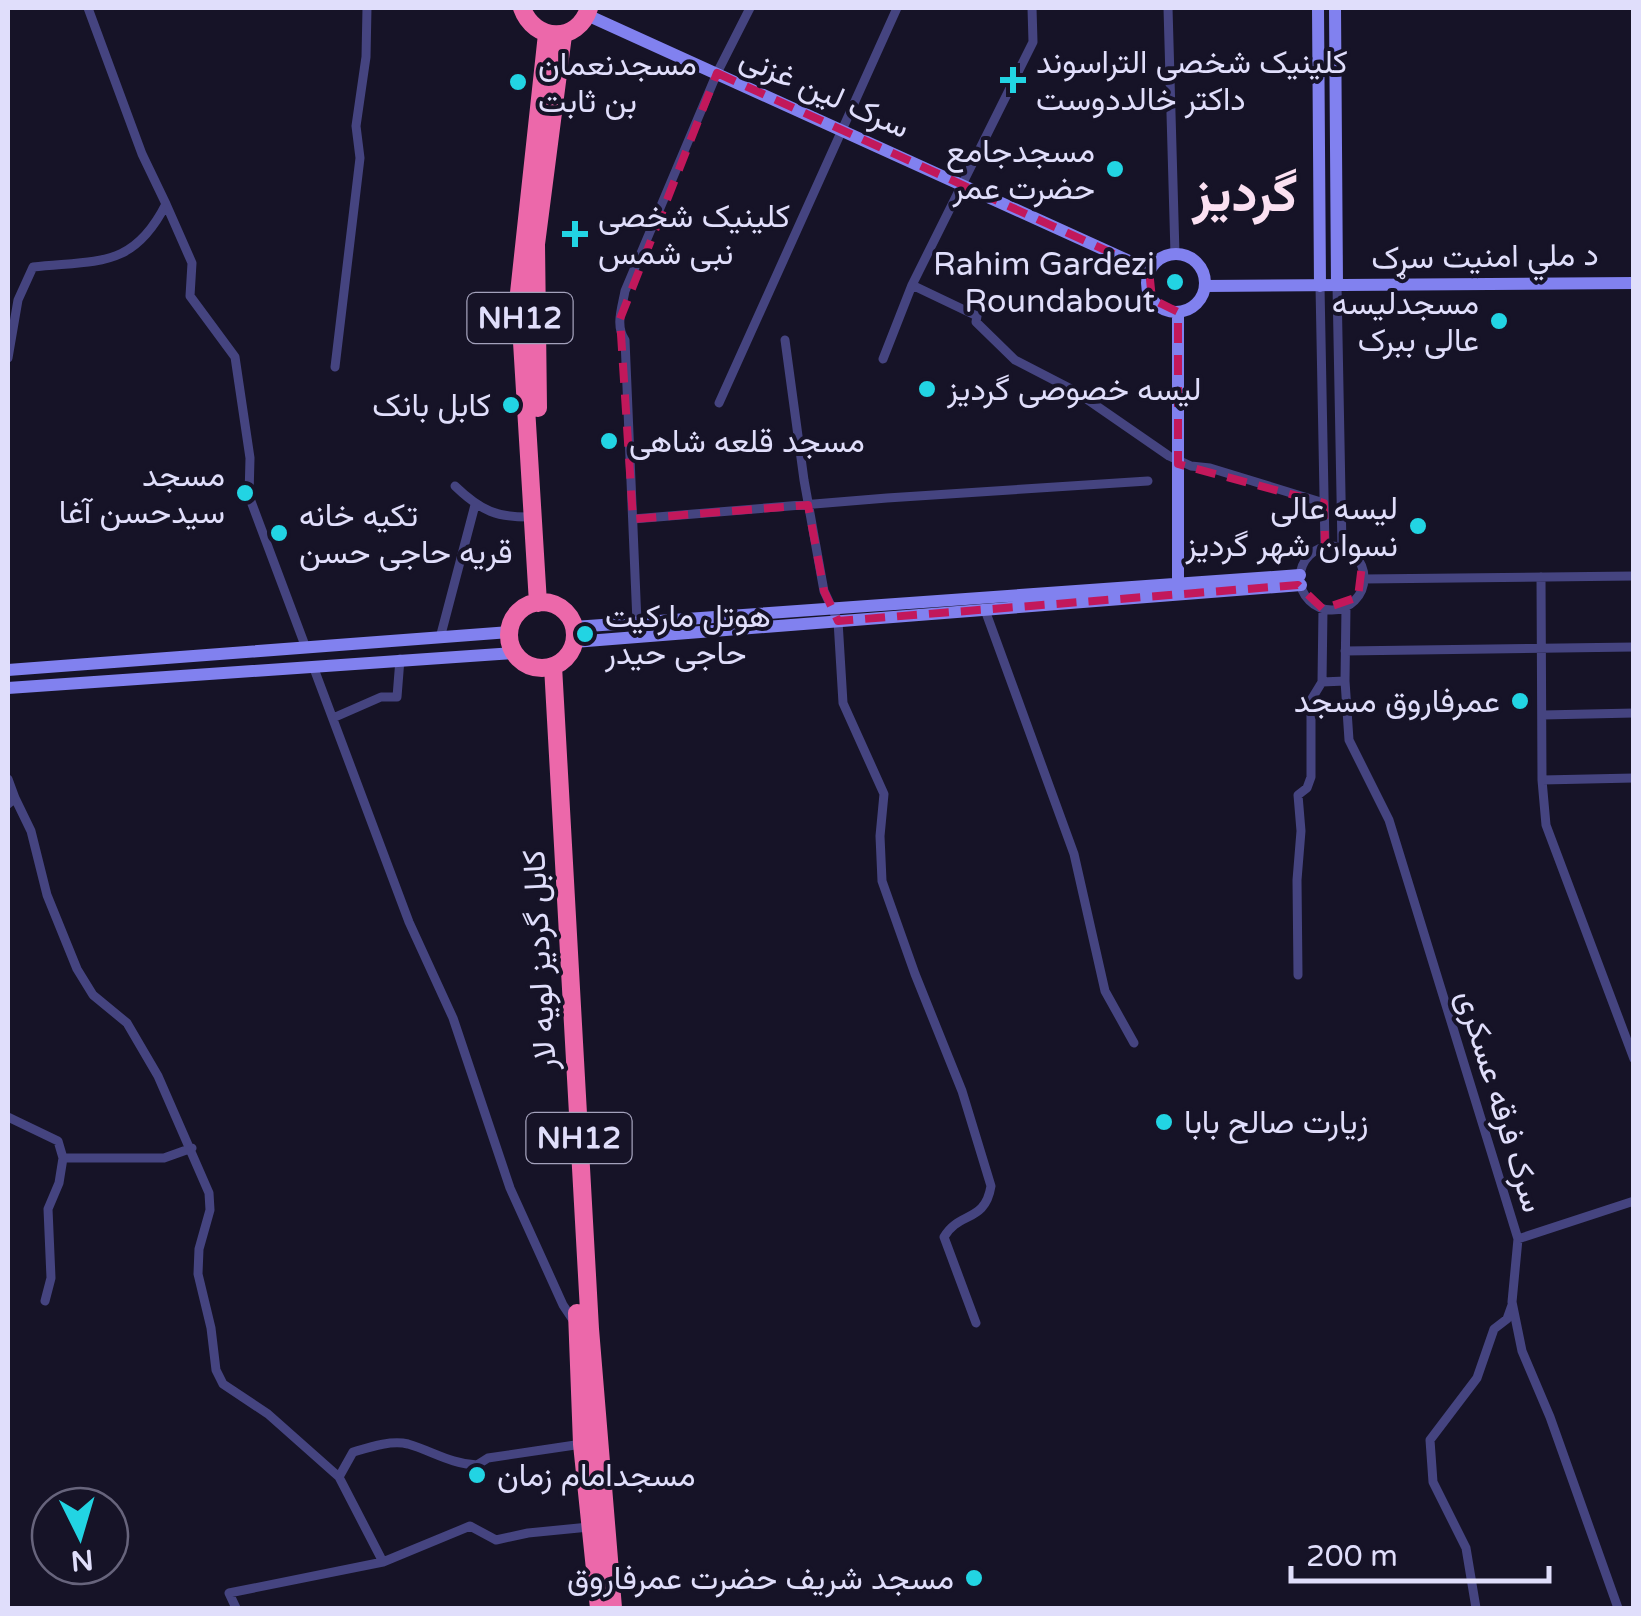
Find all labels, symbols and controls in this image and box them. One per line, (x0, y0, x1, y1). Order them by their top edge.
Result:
street label: سرک لین غزنی (734, 39, 915, 147)
place label: کلینیک شخصی التراسوند داکتر خالددوست (1036, 44, 1348, 119)
place label: مسجدنعمان بن ثابت (538, 46, 697, 121)
marker: کلینیک شخصی التراسوند داکتر خالددوست (1000, 67, 1026, 93)
marker: مسجدنعمان بن ثابت (507, 71, 529, 93)
place label: مسجدجامع حضرت عمر (946, 133, 1095, 208)
marker: مسجدجامع حضرت عمر (1104, 158, 1126, 180)
district label: گردیز (1190, 163, 1298, 226)
place label: کلینیک شخصی نبی شمس (598, 198, 790, 273)
marker: کلینیک شخصی نبی شمس (562, 221, 588, 247)
street label: د ملي امنیت سړک (1371, 236, 1599, 284)
place label: Rahim Gardezi Roundabout (933, 246, 1155, 321)
marker: Rahim Gardezi Roundabout (1164, 271, 1186, 293)
place label: مسجدلیسه عالی ببرک (1332, 285, 1479, 360)
road number: NH12 (468, 293, 572, 343)
marker: مسجدلیسه عالی ببرک (1488, 310, 1510, 332)
place label: لیسه خصوصی گردیز (946, 371, 1202, 409)
marker: لیسه خصوصی گردیز (916, 378, 938, 400)
place label: کابل بانک (372, 387, 491, 425)
marker: کابل بانک (500, 394, 522, 416)
place label: مسجد قلعه شاهی (629, 423, 865, 461)
marker: مسجد قلعه شاهی (598, 430, 620, 452)
place label: مسجد سیدحسن آغا (59, 457, 225, 532)
marker: مسجد سیدحسن آغا (234, 482, 256, 504)
place label: لیسه عالی نسوان شهر گردیز (1185, 490, 1398, 565)
place label: تکیه خانه قریه حاجی حسن (299, 497, 513, 572)
marker: لیسه عالی نسوان شهر گردیز (1407, 515, 1429, 537)
marker: تکیه خانه قریه حاجی حسن (268, 522, 290, 544)
place label: هوتل مارکیت حاجی حیدر (604, 598, 771, 673)
marker: هوتل مارکیت حاجی حیدر (574, 623, 596, 645)
place label: عمرفاروق مسجد (1294, 683, 1500, 721)
marker: عمرفاروق مسجد (1509, 690, 1531, 712)
street label: کابل گردیز لویه لار (515, 849, 565, 1072)
street label: سرک فرقه عسکری (1448, 986, 1552, 1217)
place label: زیارت صالح بابا (1184, 1104, 1368, 1144)
marker: زیارت صالح بابا (1153, 1111, 1175, 1133)
road number: NH12 (526, 1113, 632, 1163)
place label: مسجدامام زمان (497, 1457, 696, 1496)
marker: مسجدامام زمان (466, 1464, 488, 1486)
north arrow (30, 1486, 130, 1586)
scale bar (1291, 1521, 1548, 1583)
text: 200 m (1306, 1538, 1398, 1575)
text: N (69, 1542, 95, 1578)
place label: مسجد شریف حضرت عمرفاروق (567, 1560, 954, 1598)
marker: مسجد شریف حضرت عمرفاروق (963, 1567, 985, 1589)

